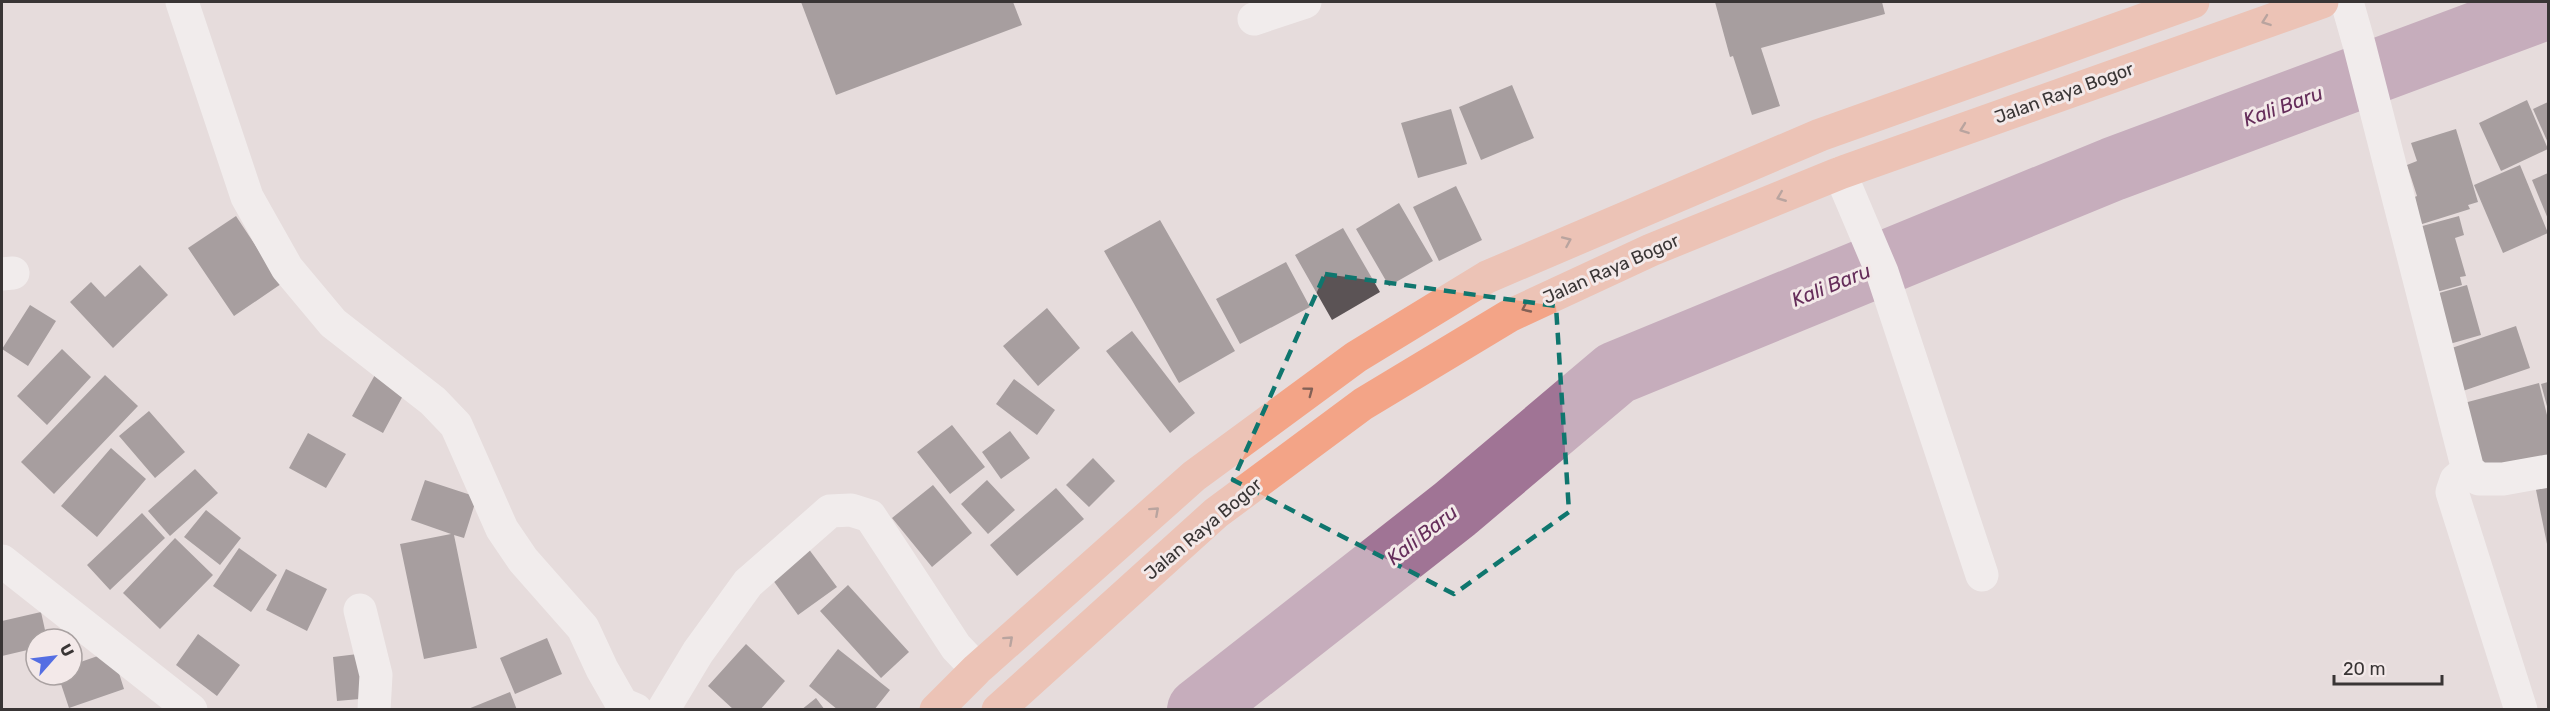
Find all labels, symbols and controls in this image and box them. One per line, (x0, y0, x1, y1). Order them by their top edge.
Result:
one-way arrow (2262, 14, 2272, 27)
street label: Jalan Raya Bogor (1991, 58, 2137, 128)
water label: Kali Baru (2240, 81, 2326, 131)
one-way arrow (1959, 122, 1970, 135)
one-way arrow (1777, 190, 1788, 202)
street label: Jalan Raya Bogor (1540, 229, 1683, 309)
one-way arrow (1561, 237, 1572, 249)
water label: Kali Baru (1788, 258, 1874, 312)
one-way arrow (1521, 301, 1532, 313)
one-way arrow (1302, 388, 1313, 399)
street label: Jalan Raya Bogor (1140, 473, 1266, 585)
water label: Kali Baru (1382, 500, 1462, 570)
one-way arrow (1148, 507, 1159, 518)
north arrow (24, 627, 84, 687)
one-way arrow (1002, 636, 1013, 647)
text: U (56, 641, 78, 660)
scale bar (2334, 648, 2442, 686)
text: 20 m (2343, 658, 2385, 680)

